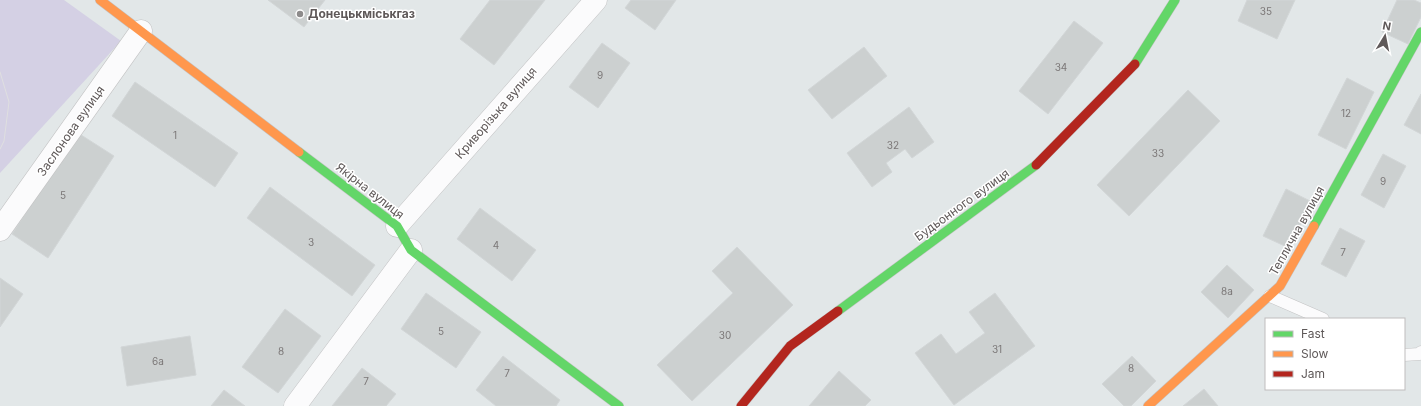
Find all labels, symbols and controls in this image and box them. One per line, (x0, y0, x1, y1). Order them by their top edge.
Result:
house number: 35 (1260, 5, 1272, 17)
place label: Донецькміськгаз (308, 6, 415, 21)
marker: Донецькміськгаз (295, 9, 305, 19)
north arrow (1365, 16, 1405, 56)
text: N (1381, 19, 1392, 34)
house number: 34 (1055, 61, 1067, 73)
street label: Криворізька вулиця (452, 64, 540, 162)
house number: 9 (597, 69, 603, 81)
street label: Заслонова вулиця (34, 83, 107, 179)
house number: 12 (1341, 107, 1351, 119)
house number: 1 (173, 129, 177, 141)
house number: 32 (887, 139, 899, 151)
house number: 33 (1152, 147, 1164, 159)
street label: Якірна вулиця (333, 159, 407, 222)
street label: Будьонного вулиця (912, 165, 1012, 244)
house number: 9 (1380, 175, 1386, 187)
street label: Теплична вулиця (1266, 183, 1327, 278)
house number: 5 (60, 189, 66, 201)
house number: 3 (308, 236, 314, 248)
house number: 4 (493, 239, 499, 251)
house number: 7 (1340, 246, 1346, 258)
house number: 8а (1221, 285, 1233, 297)
legend (1265, 318, 1405, 390)
house number: 5 (438, 325, 444, 337)
text: Fast (1301, 326, 1325, 341)
house number: 30 (719, 329, 731, 341)
house number: 31 (992, 343, 1002, 355)
house number: 8 (278, 345, 284, 357)
text: Slow (1301, 346, 1329, 361)
house number: 6а (152, 355, 164, 367)
house number: 8 (1128, 362, 1134, 374)
text: Jam (1301, 366, 1325, 381)
house number: 7 (504, 367, 510, 379)
house number: 7 (363, 375, 369, 387)

